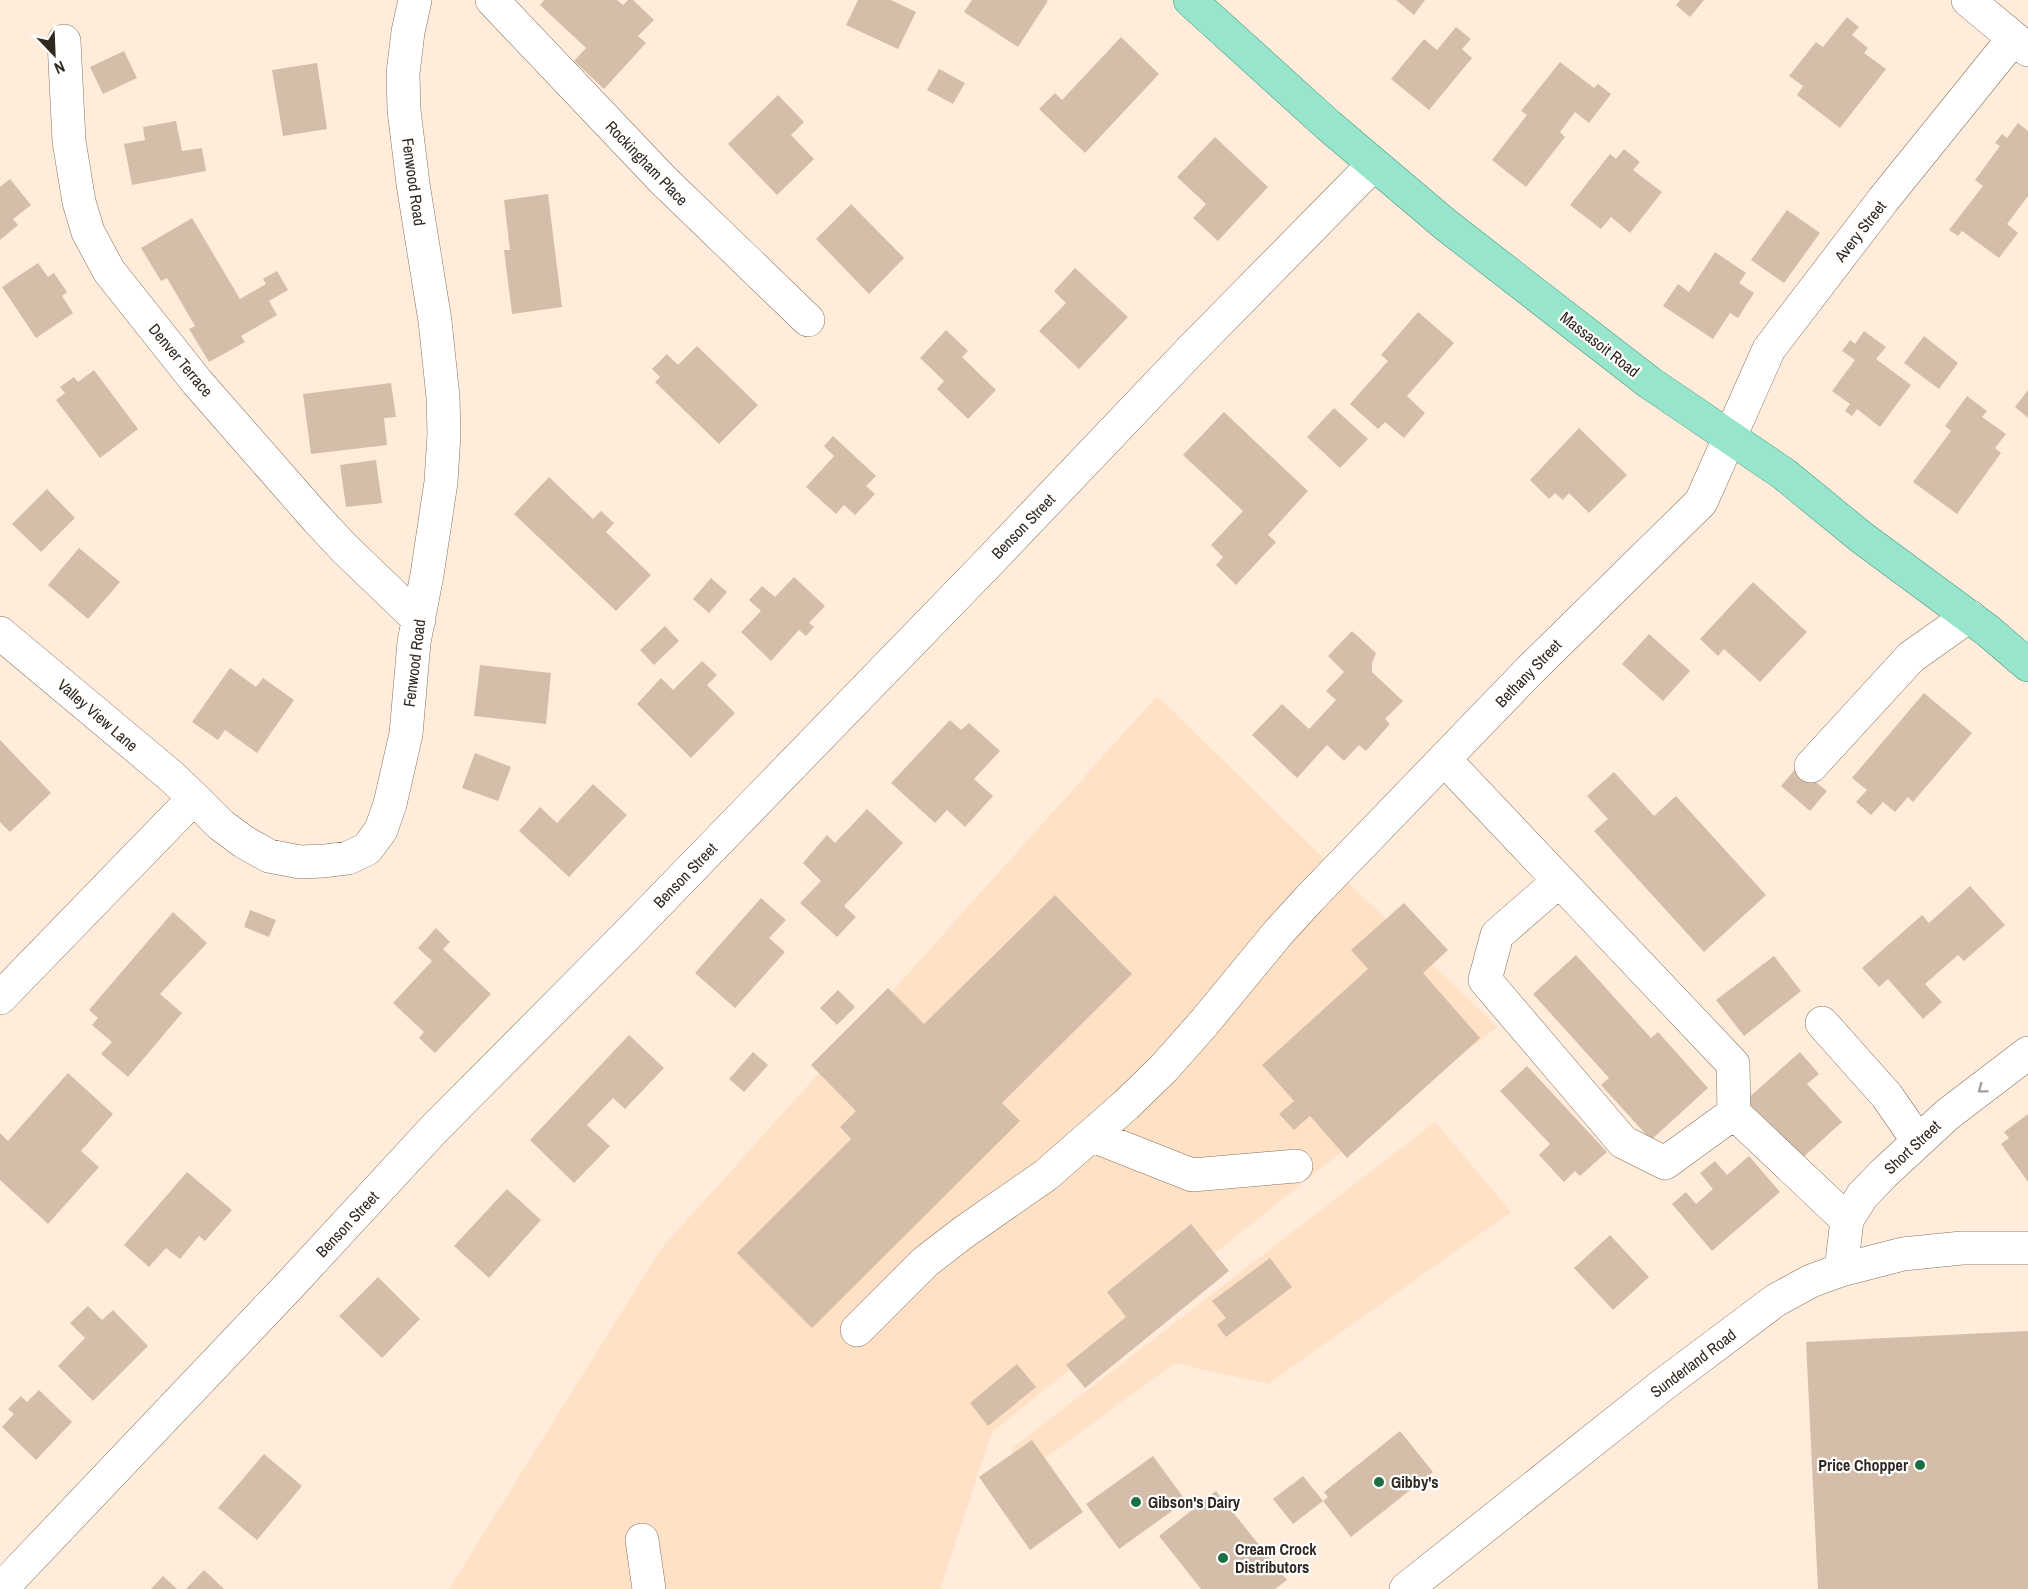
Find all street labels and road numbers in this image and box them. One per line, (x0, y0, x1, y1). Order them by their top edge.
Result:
street label: Rockingham Place (601, 116, 693, 210)
street label: Fenwood Road (397, 137, 431, 227)
street label: Avery Street (1829, 196, 1891, 267)
street label: Massasoit Road (1556, 306, 1644, 382)
street label: Denver Terrace (144, 319, 218, 401)
street label: Benson Street (986, 488, 1060, 564)
street label: Fenwood Road (398, 618, 430, 708)
street label: Bethany Street (1490, 634, 1566, 712)
street label: Valley View Lane (53, 674, 143, 756)
street label: Benson Street (648, 837, 722, 913)
street label: Short Street (1879, 1115, 1945, 1179)
street label: Benson Street (311, 1186, 384, 1262)
street label: Sunderland Road (1646, 1323, 1740, 1403)

